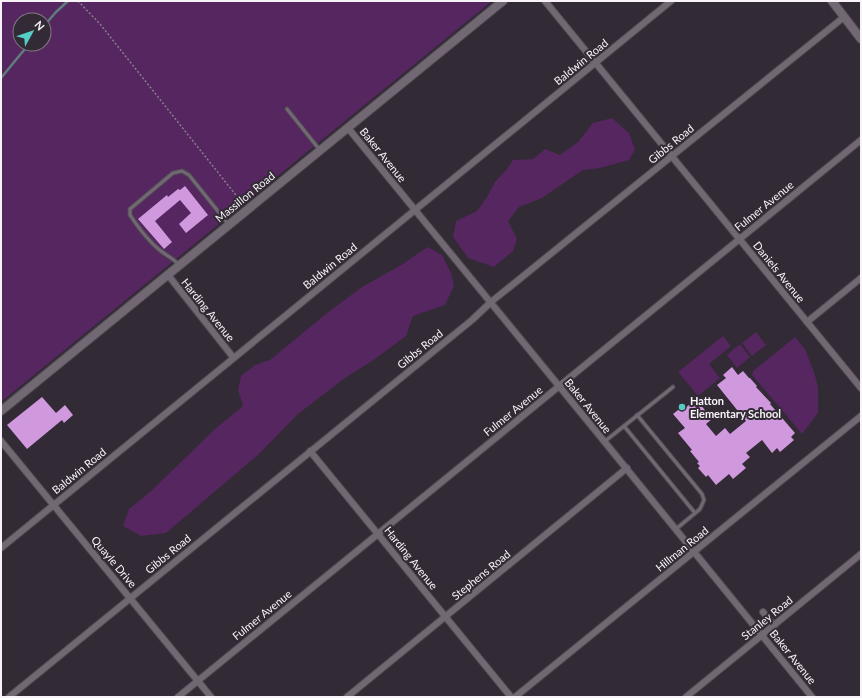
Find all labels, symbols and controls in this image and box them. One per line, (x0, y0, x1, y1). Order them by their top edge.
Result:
north arrow (12, 12, 52, 52)
text: N (32, 18, 48, 33)
street label: Baldwin Road (551, 36, 610, 87)
street label: Gibbs Road (645, 121, 696, 166)
street label: Baker Avenue (358, 125, 409, 185)
street label: Massillon Road (212, 169, 277, 224)
street label: Fulmer Avenue (732, 178, 796, 233)
street label: Daniels Avenue (751, 239, 808, 305)
street label: Baldwin Road (300, 240, 359, 291)
street label: Harding Avenue (179, 276, 238, 344)
street label: Gibbs Road (394, 326, 445, 371)
street label: Baker Avenue (563, 376, 614, 436)
street label: Fulmer Avenue (481, 383, 545, 438)
place label: Hatton Elementary School (690, 394, 781, 420)
marker: Hatton Elementary School (677, 402, 687, 412)
street label: Baldwin Road (49, 445, 108, 496)
street label: Hillman Road (653, 523, 711, 574)
street label: Harding Avenue (382, 524, 441, 592)
street label: Gibbs Road (142, 531, 193, 576)
street label: Quayle Drive (89, 533, 140, 590)
street label: Stephens Road (449, 547, 513, 602)
street label: Fulmer Avenue (230, 587, 294, 642)
street label: Stanley Road (738, 593, 795, 642)
street label: Baker Avenue (768, 627, 819, 687)

